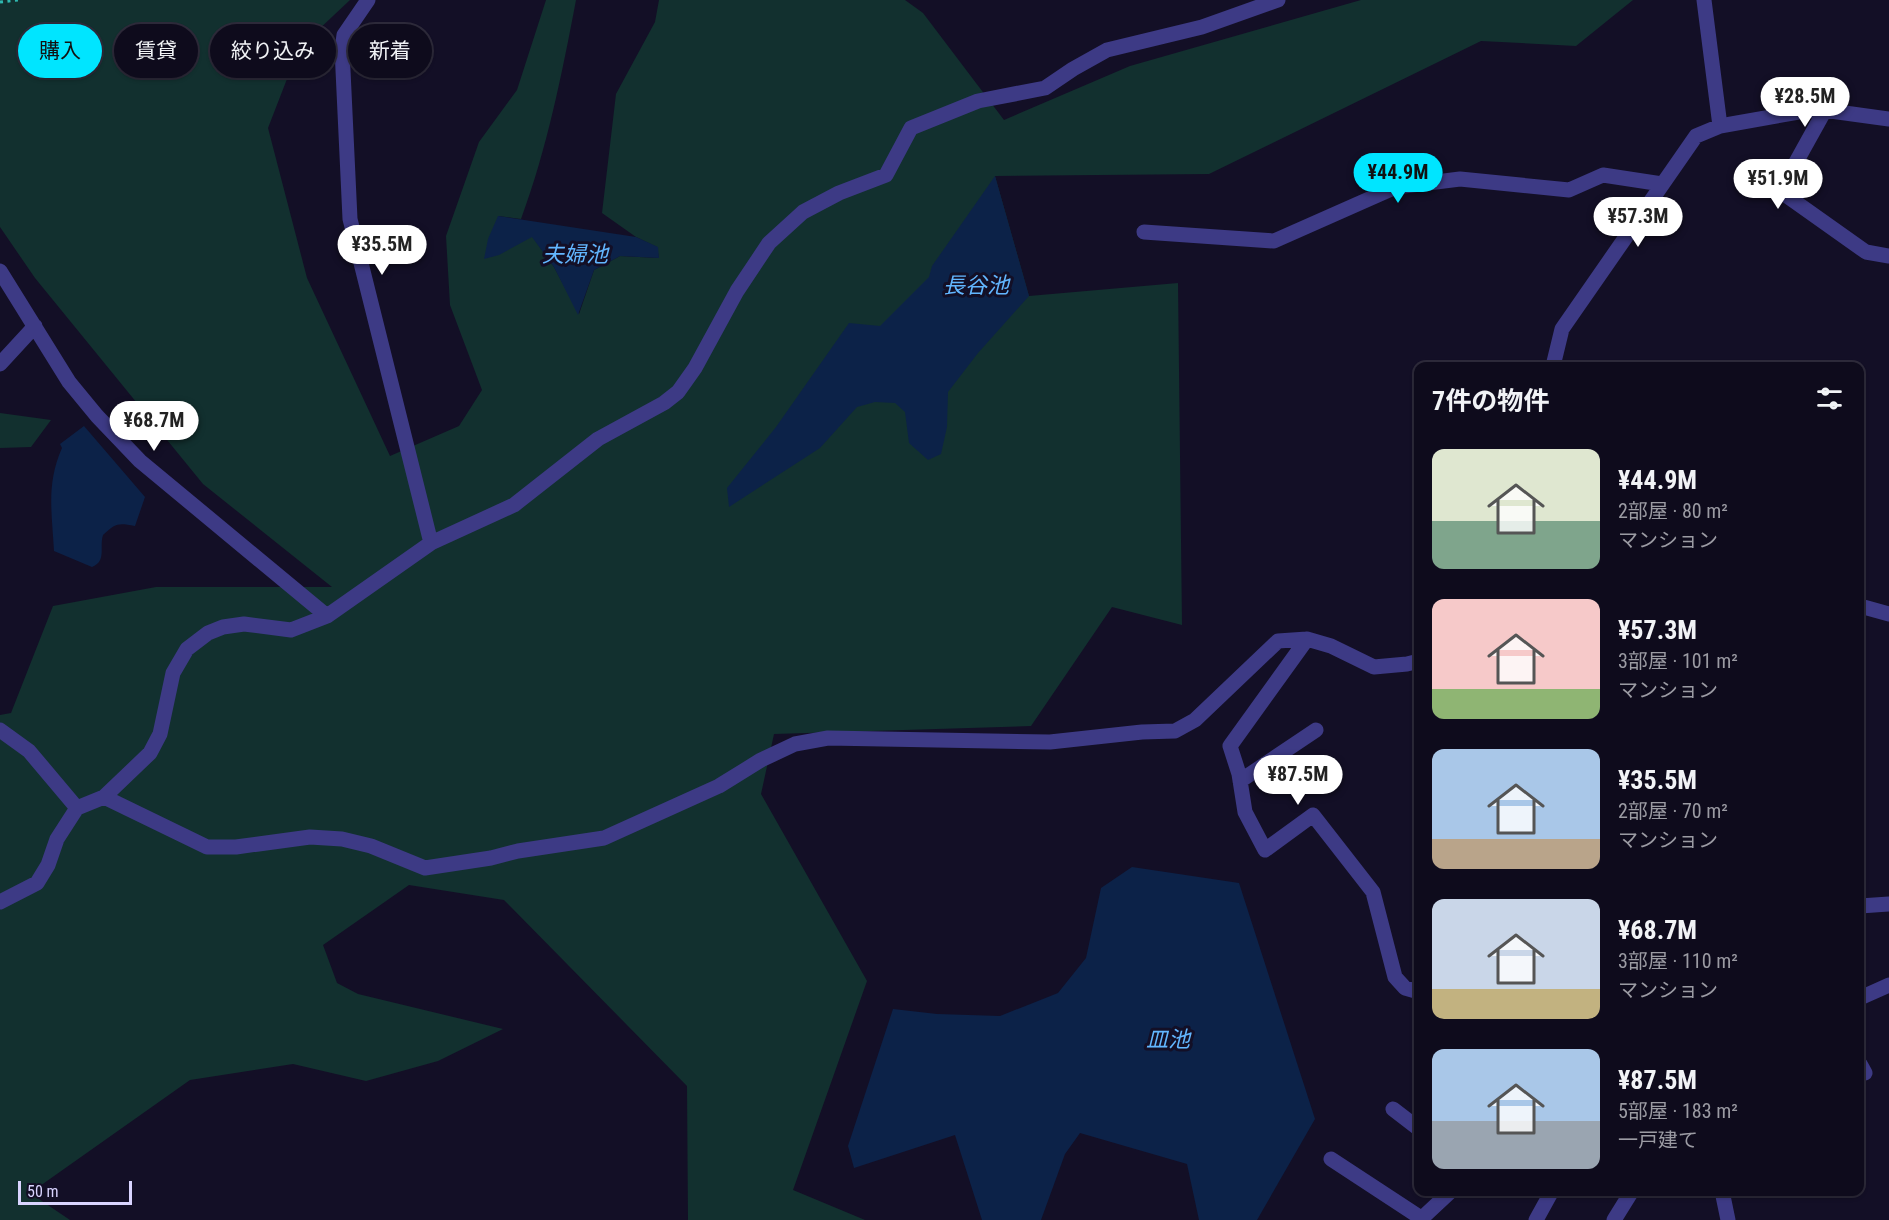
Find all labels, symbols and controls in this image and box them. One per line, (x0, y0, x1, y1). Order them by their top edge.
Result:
chip: 購入 (18, 24, 102, 78)
chip: 賃貸 (114, 24, 198, 78)
chip: 絞り込み (210, 24, 336, 78)
chip: 新着 (348, 24, 432, 78)
pin: ¥28.5M (1756, 77, 1854, 128)
text: ¥28.5M (1775, 84, 1835, 108)
pin: ¥44.9M (1349, 153, 1447, 204)
pin: ¥51.9M (1729, 159, 1827, 210)
text: ¥44.9M (1368, 160, 1428, 184)
text: ¥51.9M (1748, 166, 1808, 190)
pin: ¥57.3M (1589, 197, 1687, 248)
text: ¥57.3M (1608, 204, 1668, 228)
pin: ¥35.5M (333, 225, 431, 276)
text: ¥35.5M (352, 232, 412, 256)
water label: 夫婦池 (542, 242, 610, 267)
water label: 長谷池 (943, 273, 1011, 298)
icon: filters (1813, 382, 1846, 415)
text: 7件の物件 (1432, 386, 1549, 416)
pin: ¥68.7M (105, 401, 203, 452)
text: ¥68.7M (124, 408, 184, 432)
text: ¥44.9M (1618, 465, 1697, 495)
icon: home (1480, 473, 1552, 545)
text: 2部屋 · 80 m² (1618, 499, 1728, 523)
text: マンション (1618, 528, 1718, 552)
text: ¥57.3M (1618, 615, 1697, 645)
icon: home (1480, 623, 1552, 695)
text: 3部屋 · 101 m² (1618, 649, 1738, 673)
text: マンション (1618, 678, 1718, 702)
pin: ¥87.5M (1249, 755, 1347, 806)
text: ¥87.5M (1268, 762, 1328, 786)
text: ¥35.5M (1618, 765, 1697, 795)
icon: home (1480, 773, 1552, 845)
text: 2部屋 · 70 m² (1618, 799, 1728, 823)
text: マンション (1618, 828, 1718, 852)
text: ¥68.7M (1618, 915, 1697, 945)
icon: home (1480, 923, 1552, 995)
text: 3部屋 · 110 m² (1618, 949, 1738, 973)
text: マンション (1618, 978, 1718, 1002)
water label: 皿池 (1146, 1027, 1192, 1052)
text: ¥87.5M (1618, 1065, 1697, 1095)
icon: home (1480, 1073, 1552, 1145)
text: 5部屋 · 183 m² (1618, 1099, 1738, 1123)
text: 一戸建て (1618, 1128, 1698, 1152)
scale bar (18, 1178, 132, 1206)
text: 50 m (27, 1182, 59, 1201)

